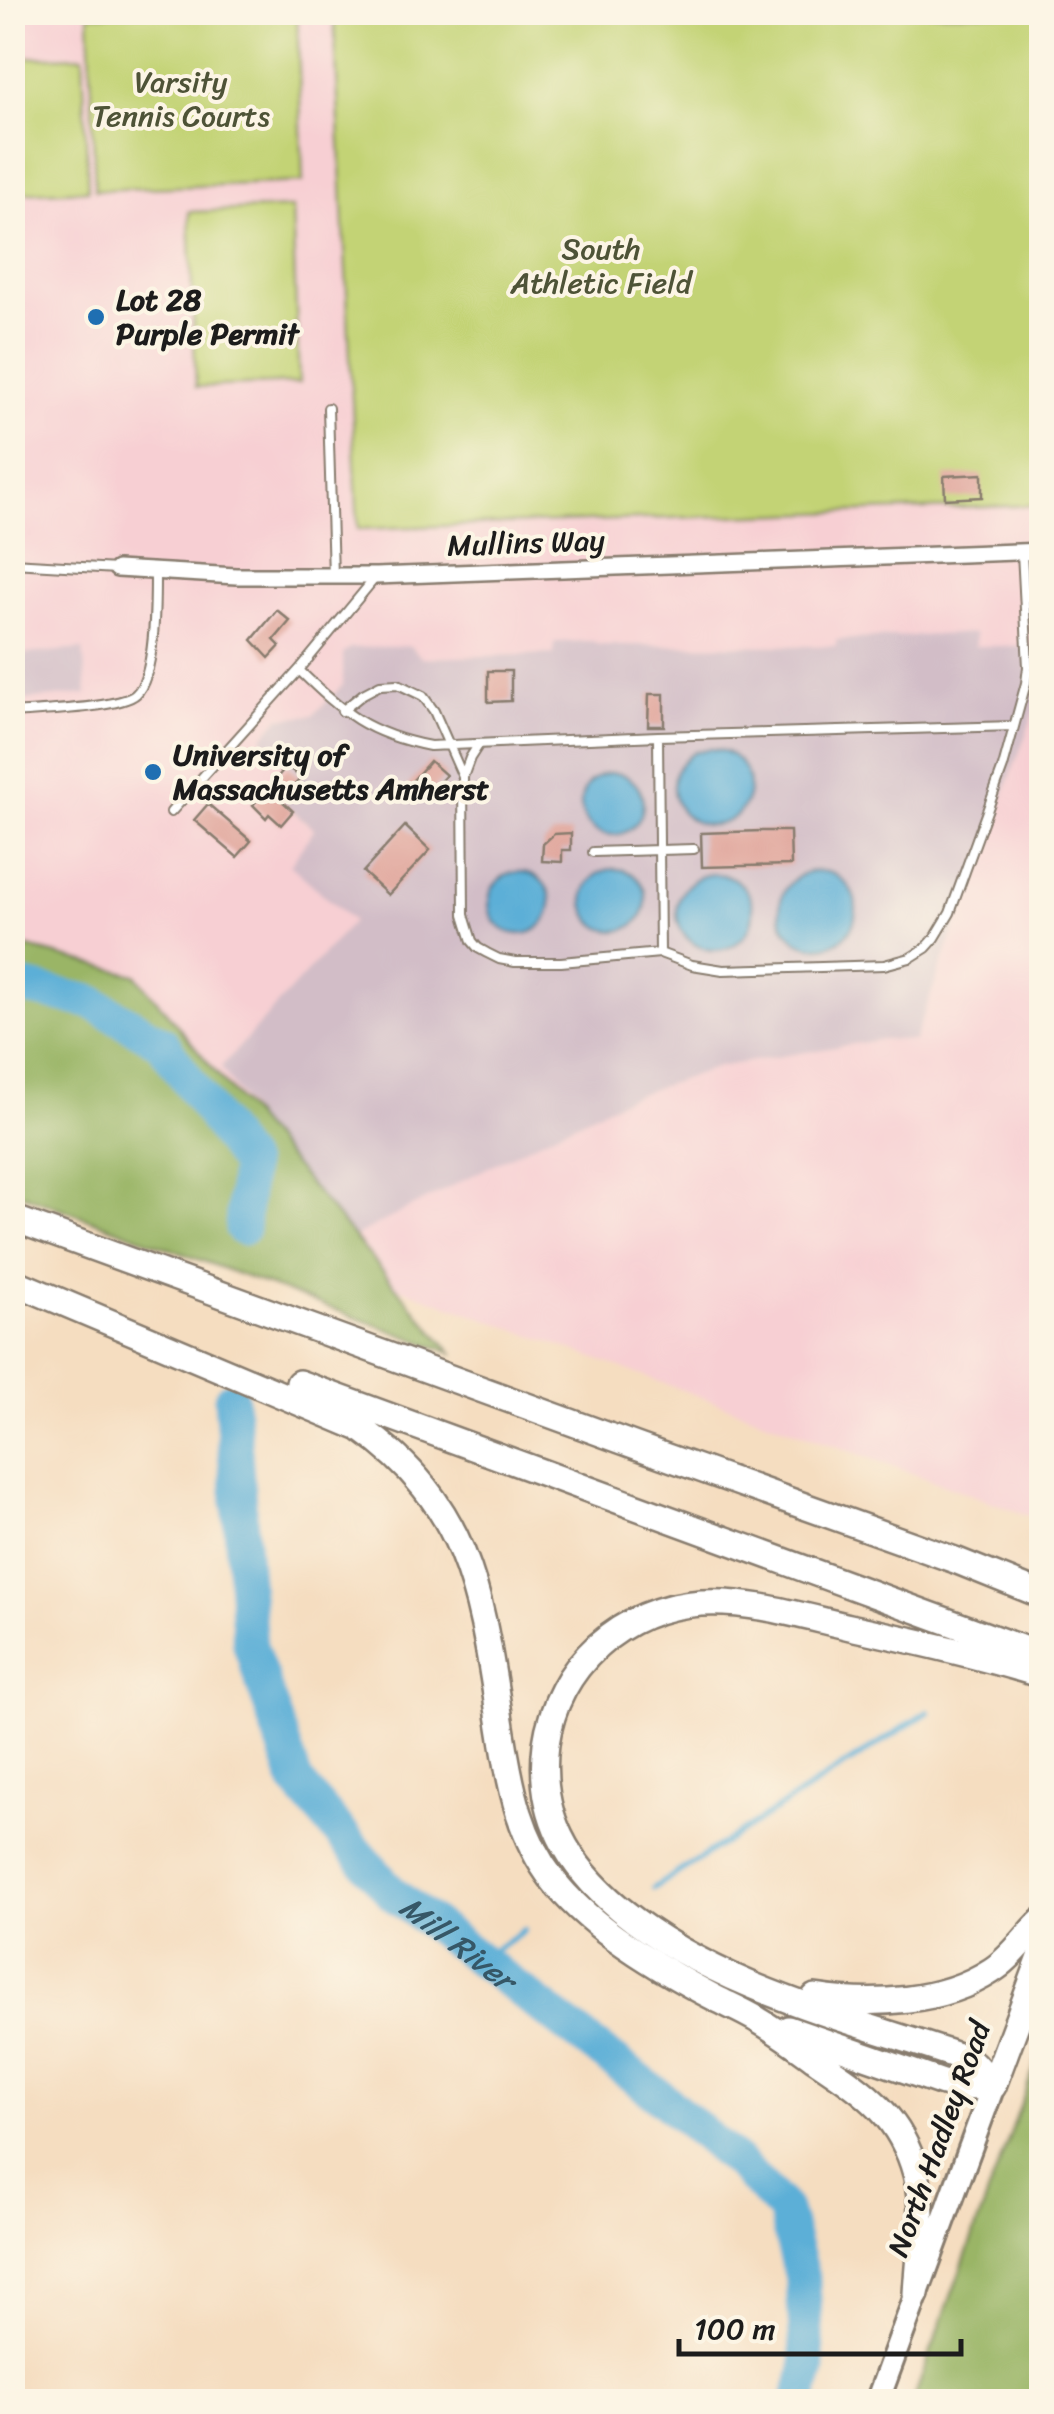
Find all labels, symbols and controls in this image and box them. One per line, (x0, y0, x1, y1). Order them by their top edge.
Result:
park label: Varsity Tennis Courts (92, 55, 270, 143)
park label: South Athletic Field (509, 222, 694, 310)
place label: Lot 28 Purple Permit (116, 273, 300, 361)
marker: Lot 28 Purple Permit (85, 306, 107, 328)
street label: Mullins Way (446, 513, 606, 573)
place label: University of Massachusetts Amherst (172, 728, 489, 816)
marker: University of Massachusetts Amherst (142, 761, 164, 783)
water label: Mill River (387, 1880, 532, 2010)
street label: North Hadley Road (871, 2011, 1007, 2265)
scale bar (679, 2294, 962, 2356)
text: 100 m (694, 2302, 776, 2356)

